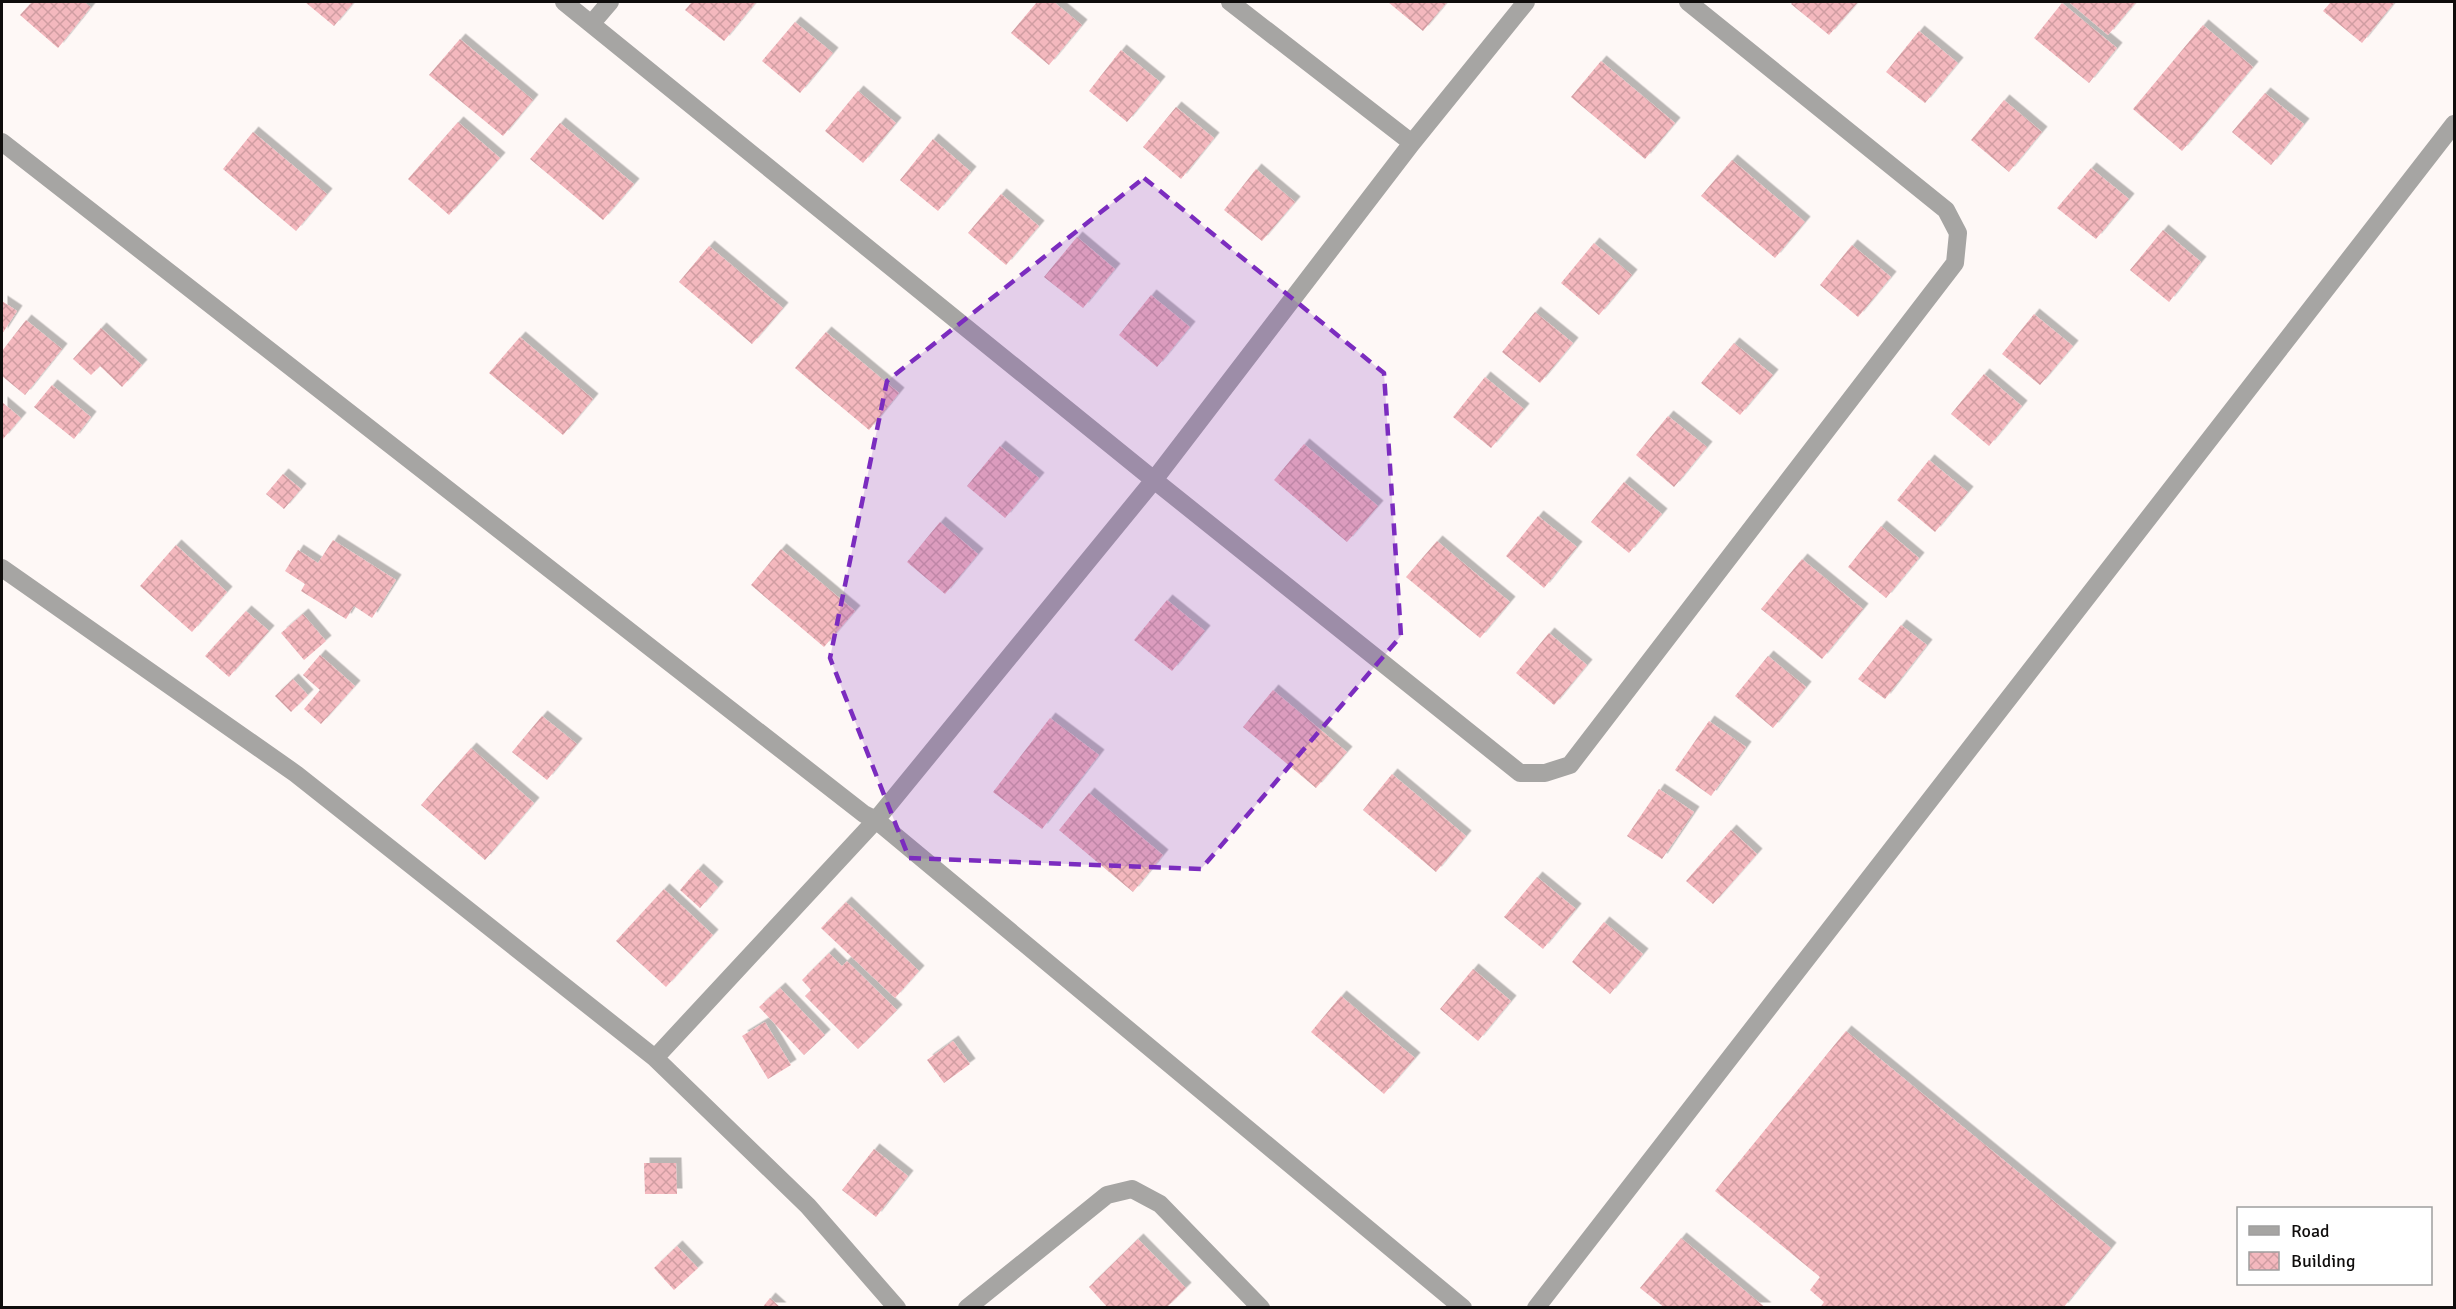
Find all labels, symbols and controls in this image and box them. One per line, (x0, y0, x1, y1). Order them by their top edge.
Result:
legend (2237, 1207, 2432, 1285)
text: Road (2291, 1220, 2330, 1242)
text: Building (2291, 1250, 2355, 1272)

